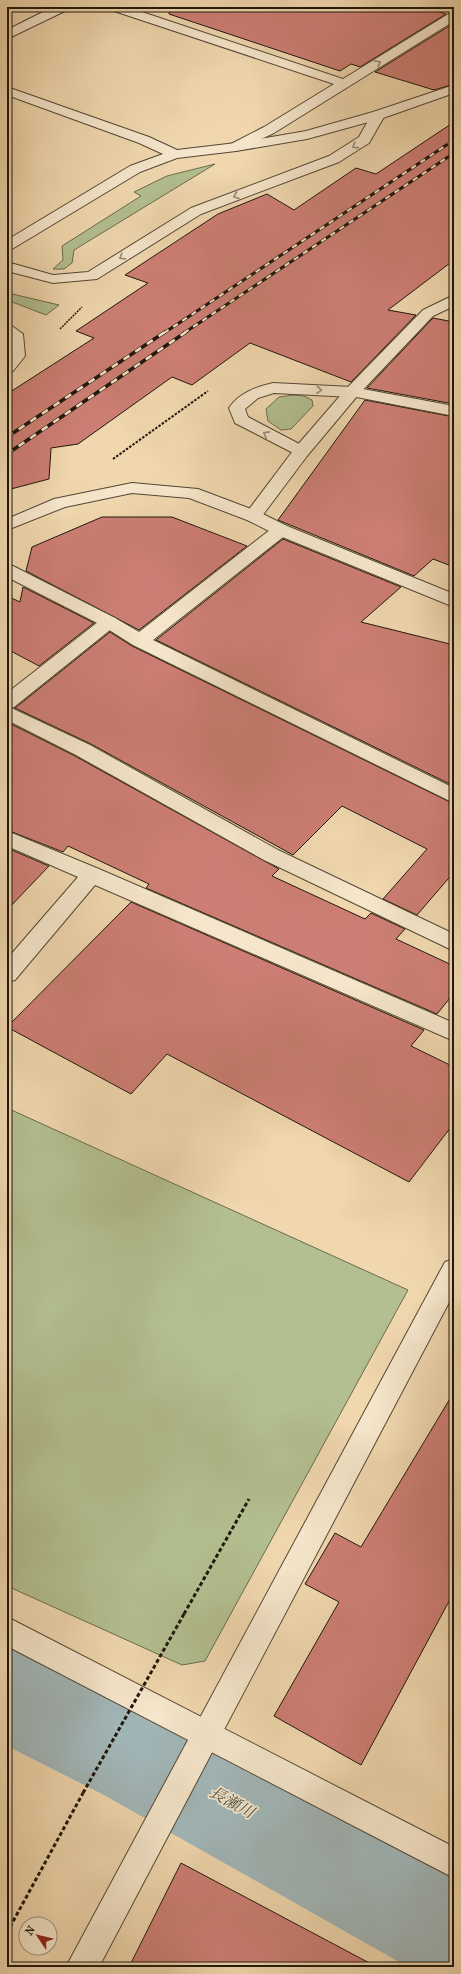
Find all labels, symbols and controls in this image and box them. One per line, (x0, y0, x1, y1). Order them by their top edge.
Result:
one-way arrow (374, 60, 381, 67)
one-way arrow (352, 141, 359, 149)
one-way arrow (232, 191, 239, 199)
one-way arrow (119, 252, 126, 260)
one-way arrow (316, 385, 322, 394)
one-way arrow (263, 431, 270, 439)
water label: 長瀬川 (206, 1782, 259, 1823)
north arrow (18, 1916, 58, 1956)
text: N (22, 1923, 38, 1938)

